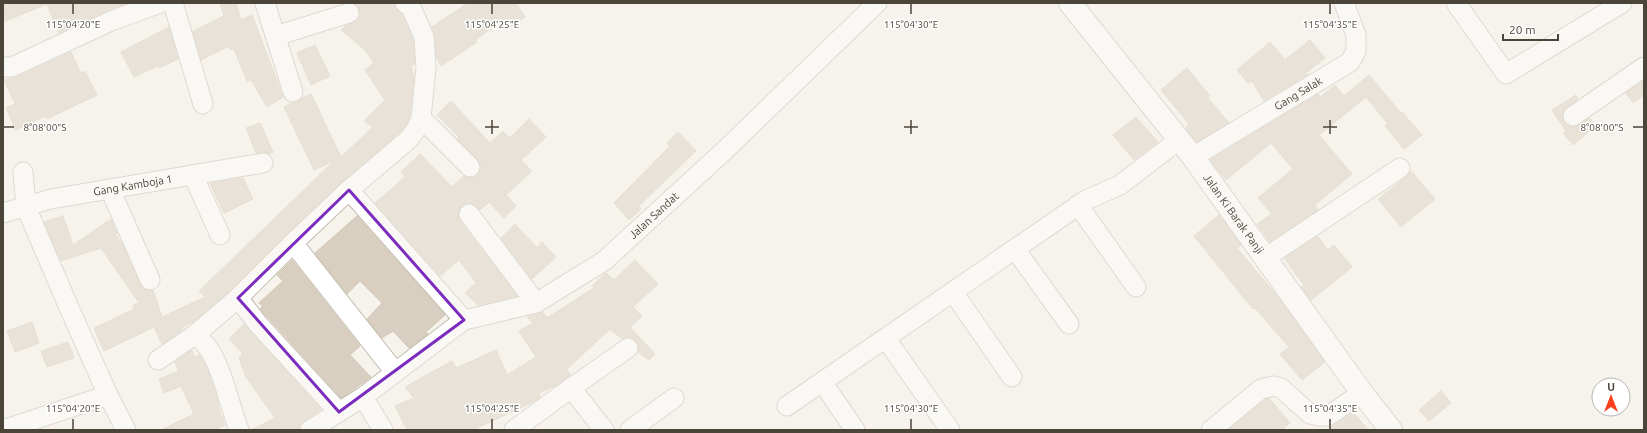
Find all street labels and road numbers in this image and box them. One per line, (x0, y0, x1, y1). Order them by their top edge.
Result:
street label: Gang Salak (1272, 74, 1325, 112)
street label: Gang Kamboja 1 (92, 172, 173, 198)
street label: Jalan Ki Barak Panji (1201, 172, 1266, 256)
street label: Jalan Sandat (627, 189, 682, 241)

